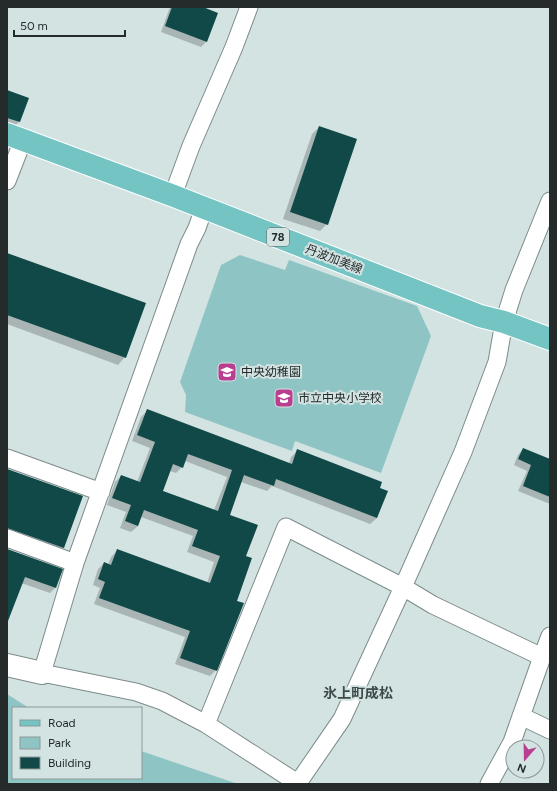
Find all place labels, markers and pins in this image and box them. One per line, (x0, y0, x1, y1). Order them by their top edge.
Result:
school or university icon: 中央幼稚園 (216, 361, 238, 383)
place label: 中央幼稚園 (241, 365, 301, 379)
school or university icon: 市立中央小学校 (273, 387, 295, 409)
place label: 市立中央小学校 (298, 391, 382, 405)

